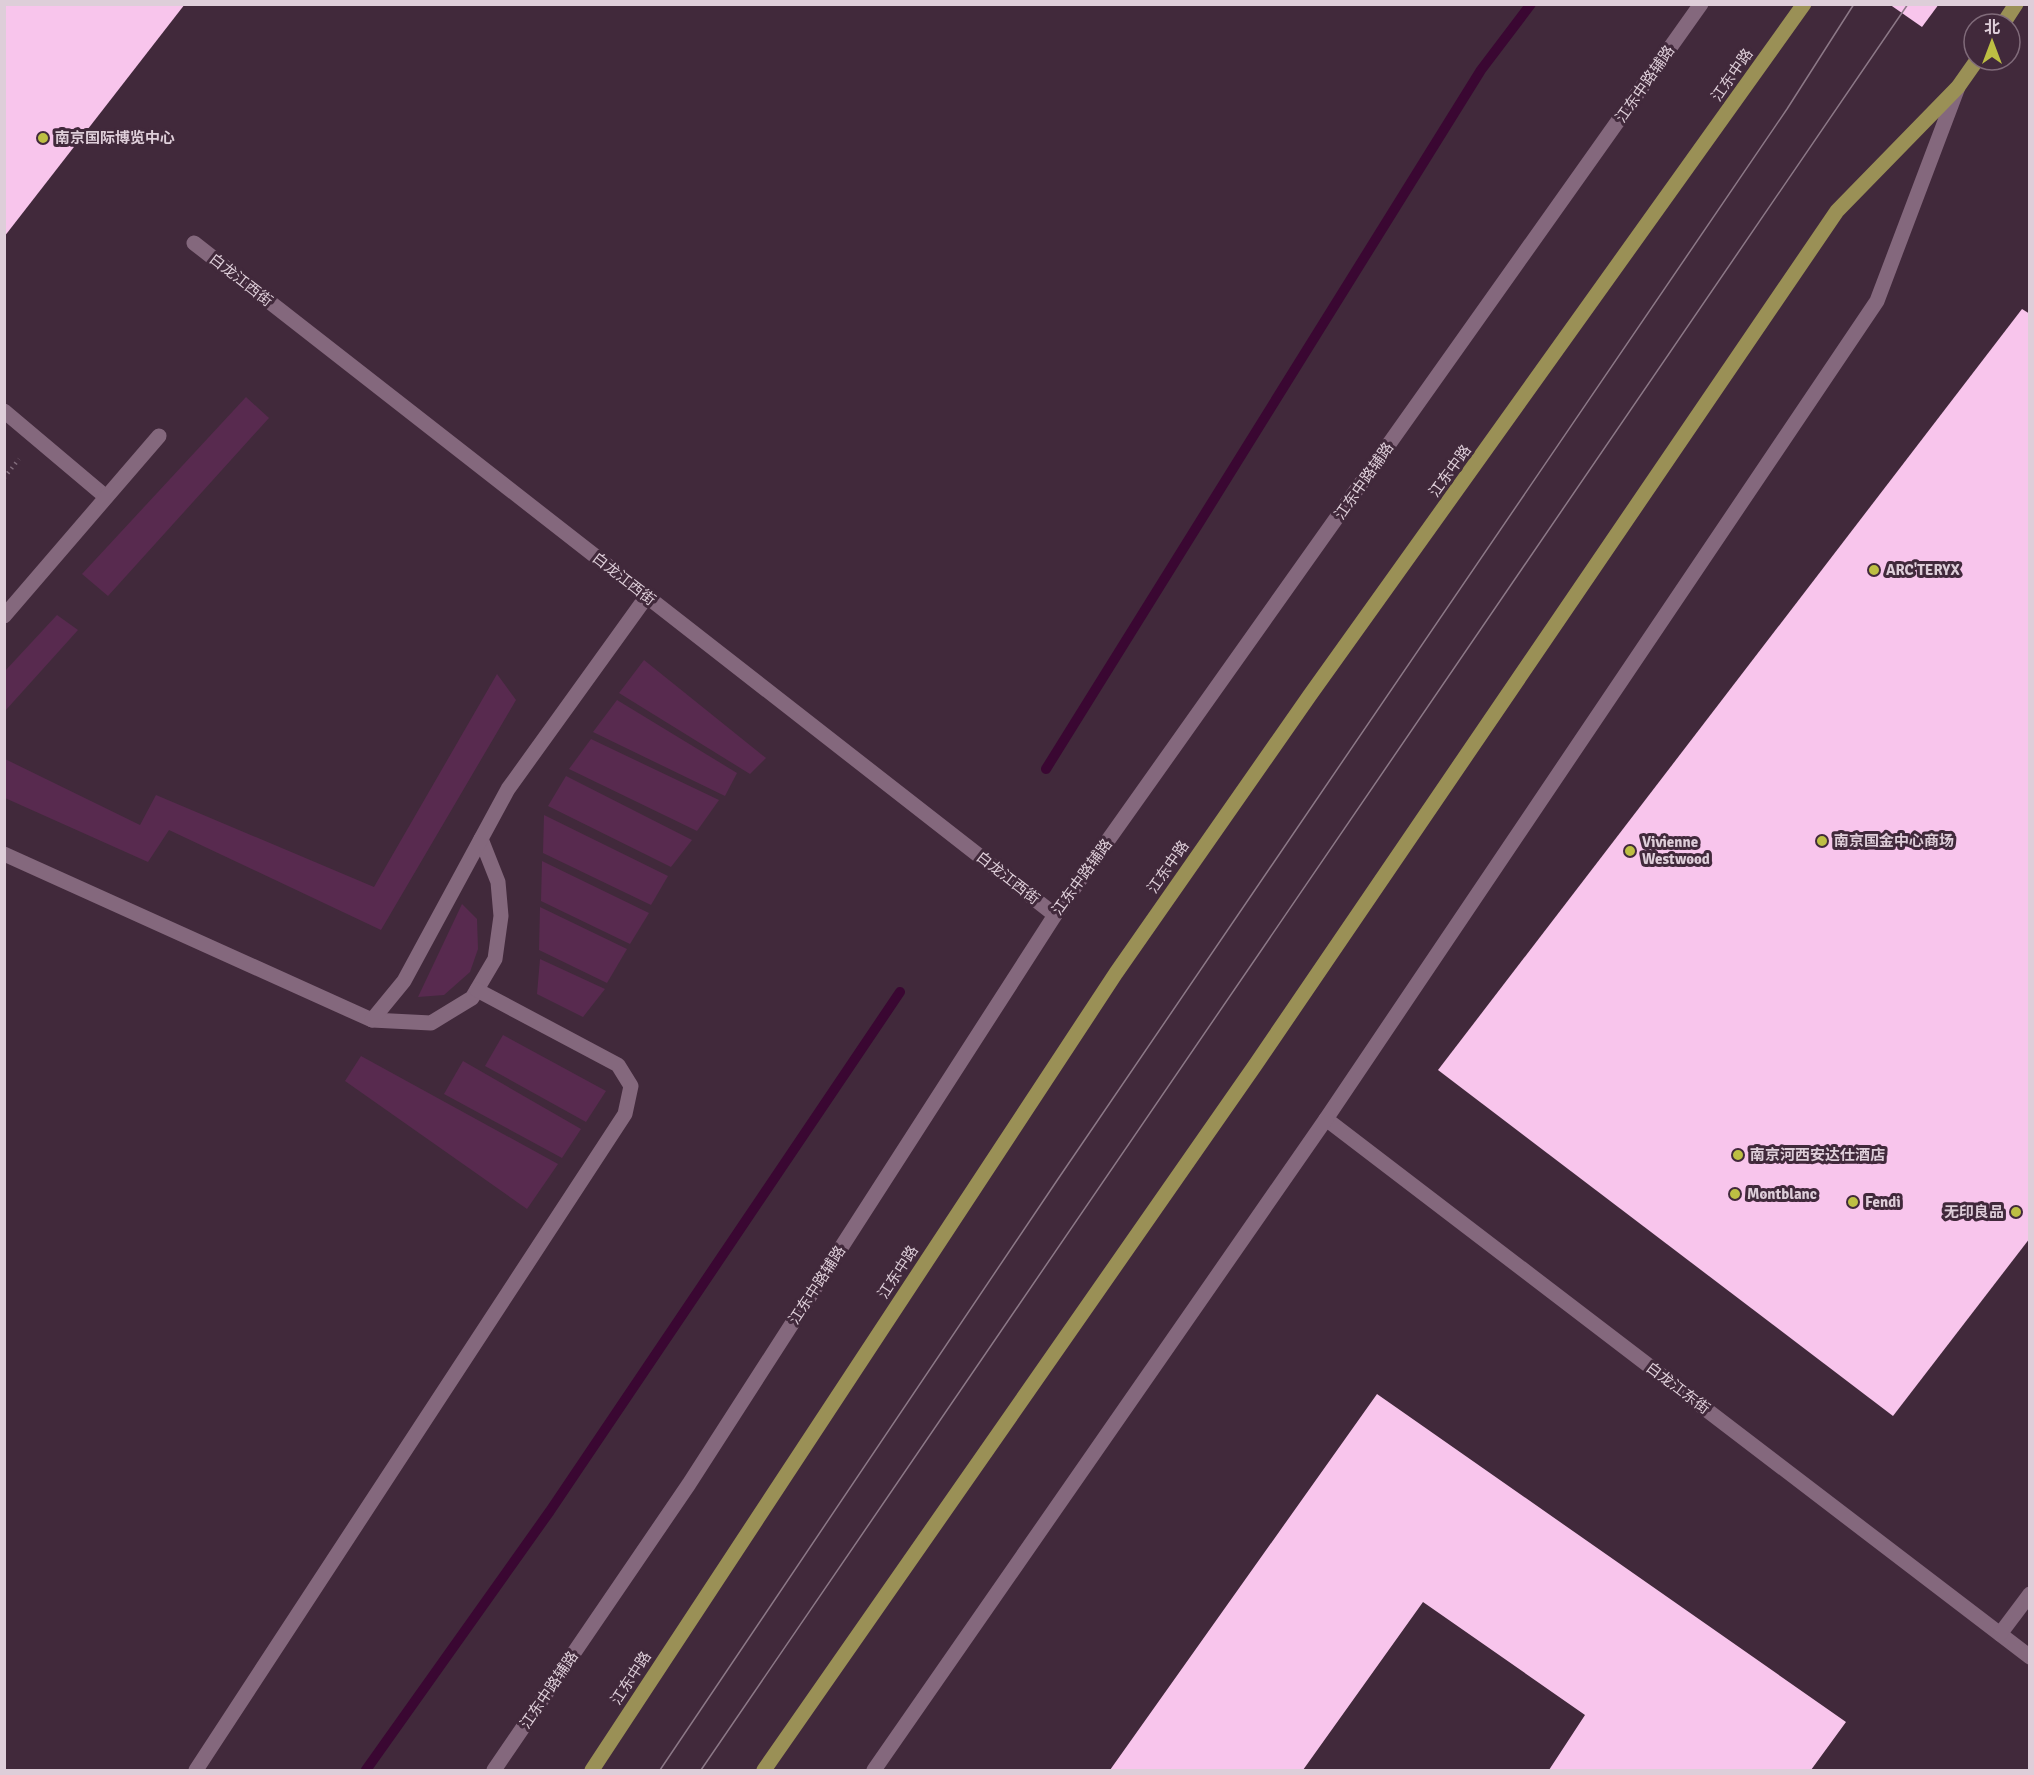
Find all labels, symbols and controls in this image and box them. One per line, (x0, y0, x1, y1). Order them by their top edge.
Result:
north arrow (1962, 12, 2022, 72)
text: 北 (1984, 18, 2000, 38)
street label: 江东中路辅路 (1612, 42, 1678, 126)
street label: 江东中路 (1707, 45, 1757, 105)
place label: 南京国际博览中心 (55, 129, 175, 147)
marker: 南京国际博览中心 (36, 131, 50, 145)
street label: 白龙江西街 (206, 250, 276, 310)
street label: 江东中路辅路 (1331, 439, 1397, 523)
street label: 江东中路 (1425, 441, 1475, 501)
street label: 白龙江西街 (589, 549, 659, 609)
place label: ARC'TERYX (1886, 561, 1960, 579)
marker: ARC'TERYX (1867, 563, 1881, 577)
place label: 南京国金中心商场 (1834, 832, 1954, 850)
place label: Vivienne Westwood (1642, 833, 1710, 868)
marker: 南京国金中心商场 (1815, 834, 1829, 848)
street label: 江东中路辅路 (1048, 835, 1116, 919)
street label: 江东中路 (1143, 837, 1193, 897)
marker: Vivienne Westwood (1623, 844, 1637, 858)
street label: 白龙江西街 (973, 848, 1043, 908)
place label: 南京河西安达仕酒店 (1750, 1146, 1885, 1164)
marker: 南京河西安达仕酒店 (1731, 1148, 1745, 1162)
place label: Montblanc (1747, 1185, 1817, 1203)
marker: Montblanc (1728, 1187, 1742, 1201)
place label: Fendi (1865, 1193, 1901, 1211)
marker: Fendi (1846, 1195, 1860, 1209)
place label: 无印良品 (1944, 1203, 2004, 1221)
marker: 无印良品 (2009, 1205, 2023, 1219)
street label: 江东中路辅路 (785, 1242, 849, 1328)
street label: 江东中路 (874, 1242, 922, 1302)
street label: 白龙江东街 (1643, 1358, 1713, 1418)
street label: 江东中路辅路 (516, 1648, 582, 1732)
street label: 江东中路 (607, 1648, 655, 1708)

